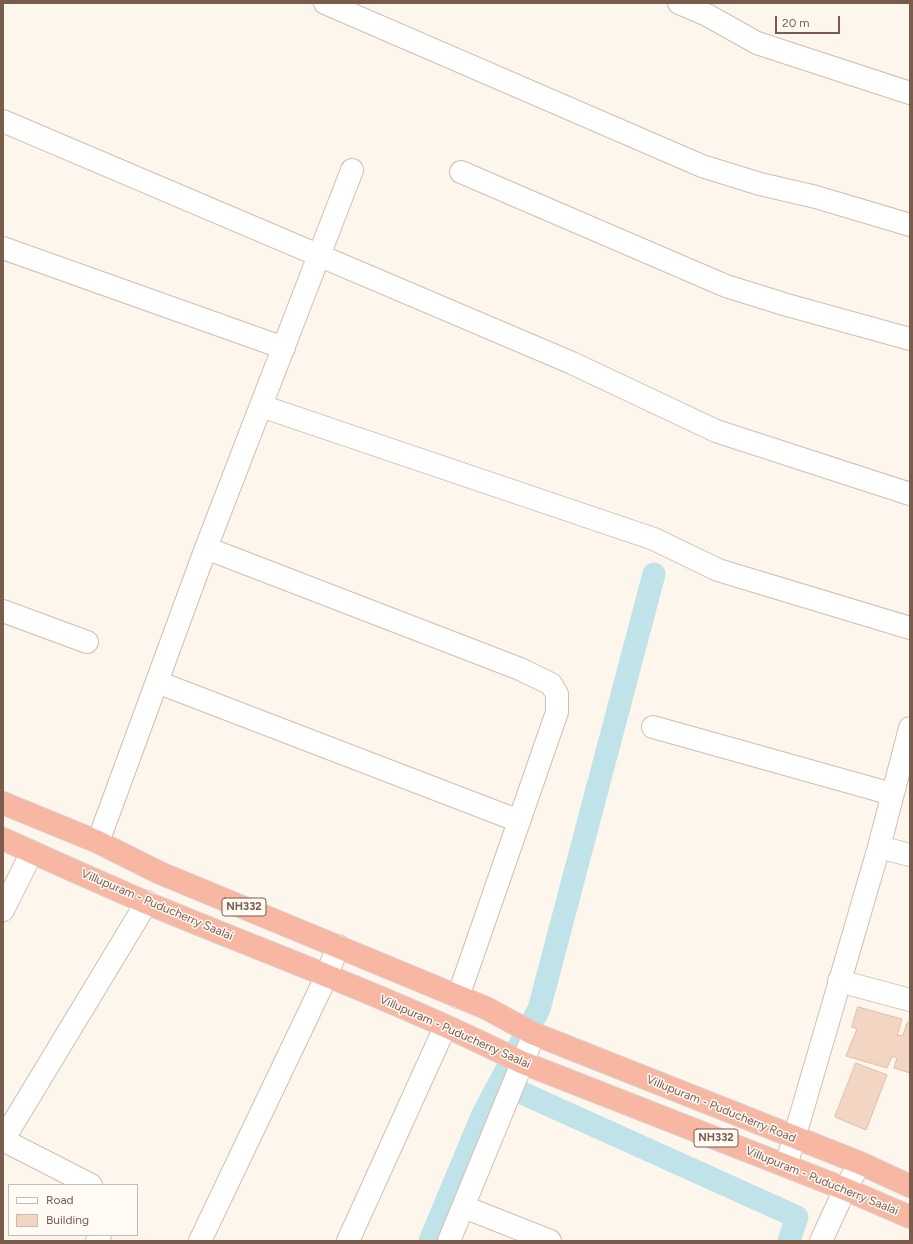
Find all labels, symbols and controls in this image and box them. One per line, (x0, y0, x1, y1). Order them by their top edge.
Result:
scale bar (777, 8, 842, 34)
text: 20 m (782, 16, 810, 30)
street label: Villupuram - Puducherry Saalai (79, 866, 235, 944)
road number: NH332 (222, 898, 266, 916)
street label: Villupuram - Puducherry Saalai (377, 992, 533, 1072)
street label: Villupuram - Puducherry Road (644, 1072, 798, 1146)
road number: NH332 (694, 1129, 738, 1147)
street label: Villupuram - Puducherry Saalai (743, 1144, 901, 1218)
legend (8, 1184, 138, 1236)
text: Road (46, 1193, 74, 1207)
text: Building (46, 1213, 89, 1227)

